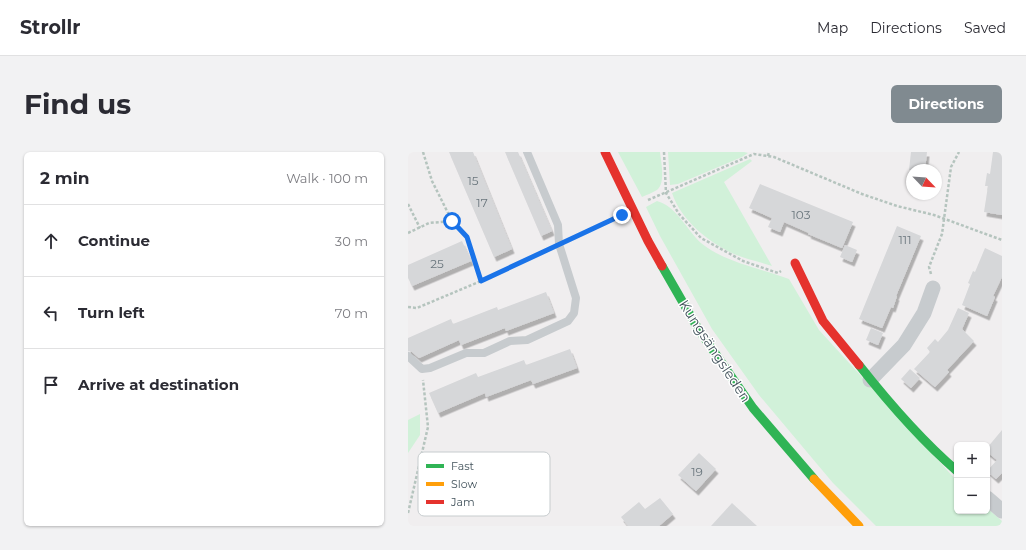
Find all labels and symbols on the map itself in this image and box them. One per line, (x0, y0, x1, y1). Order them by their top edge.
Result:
north arrow (906, 164, 942, 200)
house number: 15 (467, 173, 479, 188)
house number: 17 (476, 195, 488, 210)
route end (613, 206, 631, 224)
house number: 103 (792, 207, 811, 222)
route start (443, 212, 461, 230)
house number: 111 (899, 232, 912, 247)
house number: 25 (430, 256, 444, 271)
street label: Kungsängsleden (675, 296, 755, 406)
legend (418, 452, 550, 516)
text: Fast (451, 459, 475, 473)
house number: 19 (691, 464, 703, 479)
text: Slow (451, 477, 477, 491)
text: Jam (450, 495, 475, 509)

